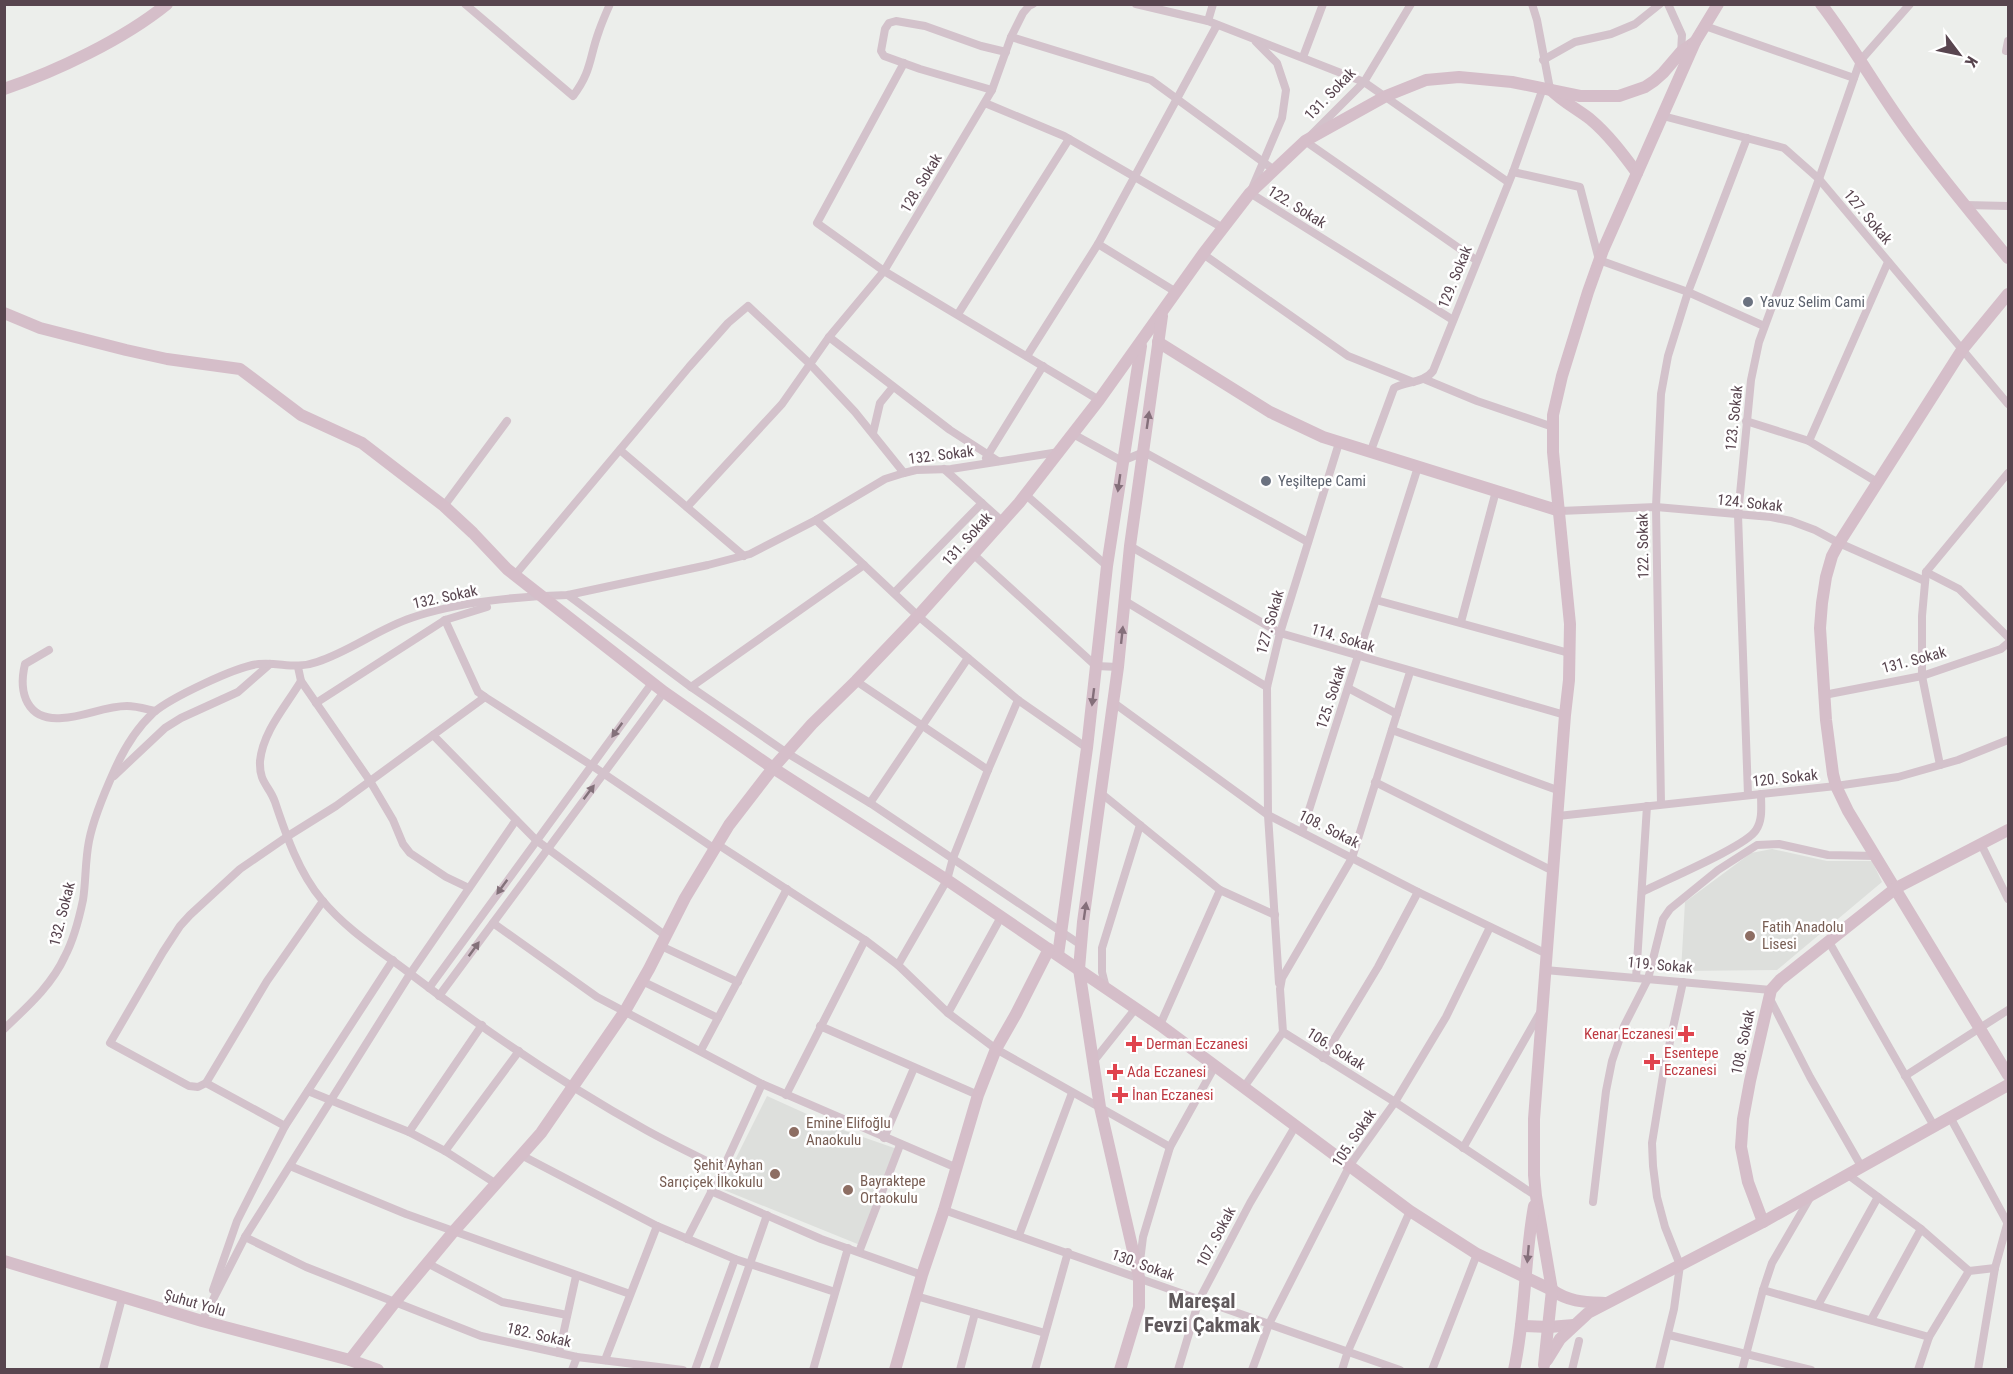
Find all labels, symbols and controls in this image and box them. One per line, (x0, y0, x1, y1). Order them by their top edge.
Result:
north arrow (1929, 24, 1989, 84)
text: K (1961, 53, 1982, 71)
street label: 131. Sokak (1301, 64, 1359, 124)
street label: 128. Sokak (896, 150, 946, 216)
street label: 122. Sokak (1264, 182, 1330, 232)
street label: 127. Sokak (1840, 186, 1896, 248)
street label: 129. Sokak (1434, 243, 1476, 311)
place label: Yavuz Selim Cami (1760, 293, 1865, 311)
marker: Yavuz Selim Cami (1741, 295, 1755, 309)
street label: 123. Sokak (1722, 384, 1746, 452)
one-way arrow (1143, 411, 1152, 430)
street label: 132. Sokak (907, 442, 975, 468)
place label: Yeşiltepe Cami (1278, 472, 1366, 490)
one-way arrow (1115, 473, 1124, 492)
marker: Yeşiltepe Cami (1259, 474, 1273, 488)
street label: 124. Sokak (1716, 491, 1784, 515)
street label: 131. Sokak (938, 508, 996, 569)
street label: 122. Sokak (1633, 513, 1653, 579)
street label: 132. Sokak (411, 581, 479, 613)
street label: 127. Sokak (1252, 588, 1288, 656)
street label: 114. Sokak (1309, 620, 1377, 656)
one-way arrow (1117, 625, 1126, 644)
street label: 131. Sokak (1880, 643, 1948, 677)
street label: 125. Sokak (1312, 663, 1350, 731)
one-way arrow (1088, 688, 1097, 707)
one-way arrow (611, 722, 624, 738)
street label: 120. Sokak (1751, 766, 1819, 790)
one-way arrow (583, 784, 595, 799)
street label: 108. Sokak (1296, 806, 1363, 852)
one-way arrow (496, 879, 508, 895)
street label: 132. Sokak (45, 880, 79, 948)
one-way arrow (1080, 902, 1089, 921)
place label: Fatih Anadolu Lisesi (1762, 918, 1843, 953)
marker: Fatih Anadolu Lisesi (1743, 929, 1757, 943)
one-way arrow (468, 941, 480, 957)
street label: 119. Sokak (1627, 953, 1694, 977)
street label: 108. Sokak (1727, 1008, 1759, 1076)
street label: 106. Sokak (1303, 1024, 1369, 1074)
place label: Kenar Eczanesi (1584, 1025, 1674, 1043)
marker: Kenar Eczanesi (1679, 1027, 1693, 1041)
place label: Derman Eczanesi (1146, 1035, 1248, 1053)
marker: Derman Eczanesi (1127, 1037, 1141, 1051)
place label: Esentepe Eczanesi (1664, 1044, 1719, 1079)
marker: Esentepe Eczanesi (1645, 1055, 1659, 1069)
place label: Ada Eczanesi (1127, 1063, 1206, 1081)
marker: Ada Eczanesi (1108, 1065, 1122, 1079)
place label: İnan Eczanesi (1132, 1086, 1214, 1104)
marker: İnan Eczanesi (1113, 1088, 1127, 1102)
street label: 105. Sokak (1328, 1106, 1380, 1170)
place label: Emine Elifoğlu Anaokulu (806, 1114, 891, 1149)
marker: Emine Elifoğlu Anaokulu (787, 1125, 801, 1139)
place label: Şehit Ayhan Sarıçiçek İlkokulu (659, 1156, 763, 1191)
marker: Şehit Ayhan Sarıçiçek İlkokulu (768, 1167, 782, 1181)
place label: Bayraktepe Ortaokulu (860, 1172, 926, 1207)
marker: Bayraktepe Ortaokulu (841, 1183, 855, 1197)
street label: 107. Sokak (1193, 1204, 1239, 1270)
street label: 130. Sokak (1109, 1245, 1177, 1285)
one-way arrow (1523, 1245, 1533, 1264)
street label: Şuhut Yolu (162, 1286, 228, 1320)
district label: Mareşal Fevzi Çakmak (1144, 1289, 1261, 1337)
street label: 182. Sokak (505, 1319, 573, 1351)

